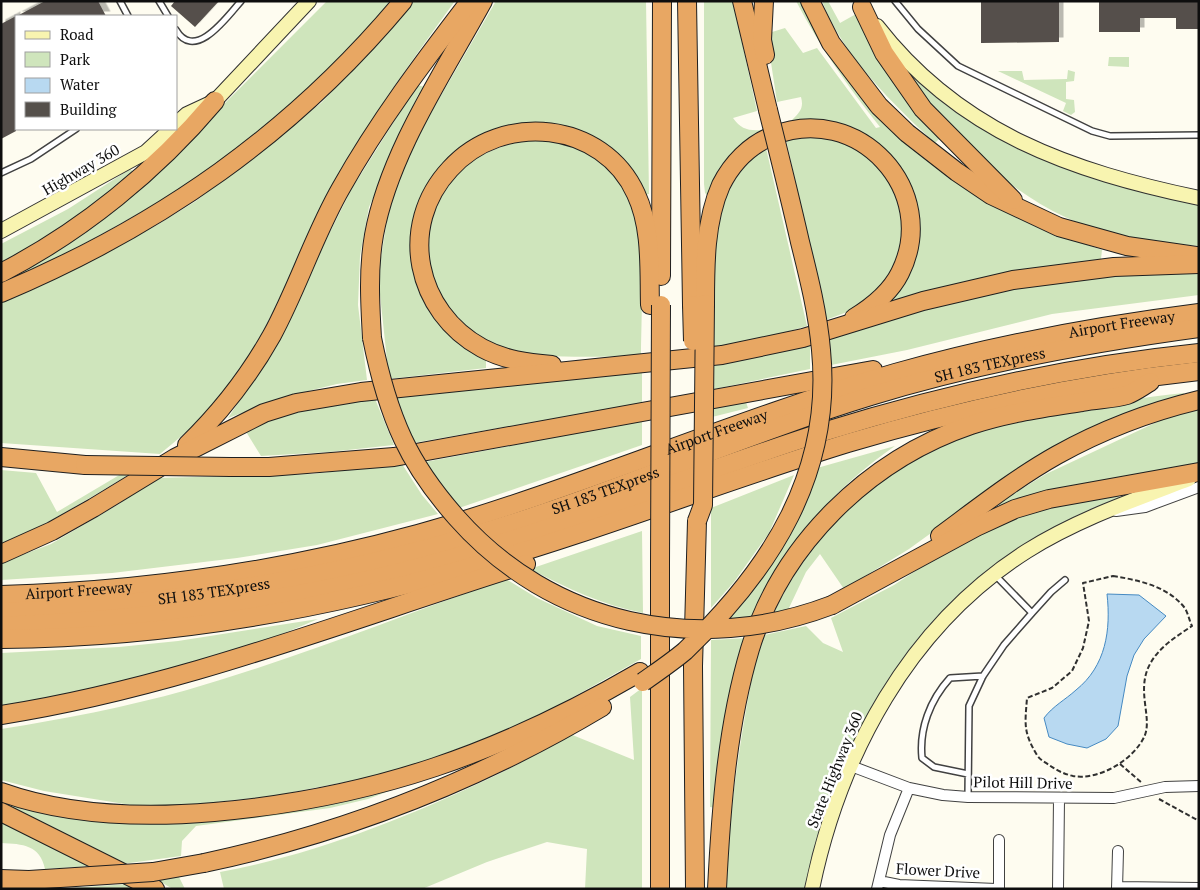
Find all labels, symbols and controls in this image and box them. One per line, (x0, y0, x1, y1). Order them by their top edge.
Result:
legend (15, 15, 178, 130)
text: Road (60, 24, 93, 44)
text: Park (60, 49, 90, 69)
text: Water (60, 74, 100, 94)
text: Building (60, 99, 118, 119)
street label: Highway 360 (38, 139, 123, 199)
street label: Airport Freeway (1067, 305, 1176, 342)
street label: SH 183 TEXpress (932, 342, 1047, 387)
street label: Airport Freeway (662, 404, 771, 459)
street label: SH 183 TEXpress (549, 461, 662, 519)
street label: SH 183 TEXpress (157, 572, 271, 609)
street label: Airport Freeway (25, 576, 134, 603)
street label: State Highway 360 (802, 708, 867, 831)
street label: Pilot Hill Drive (973, 771, 1073, 793)
street label: Flower Drive (895, 858, 981, 882)

